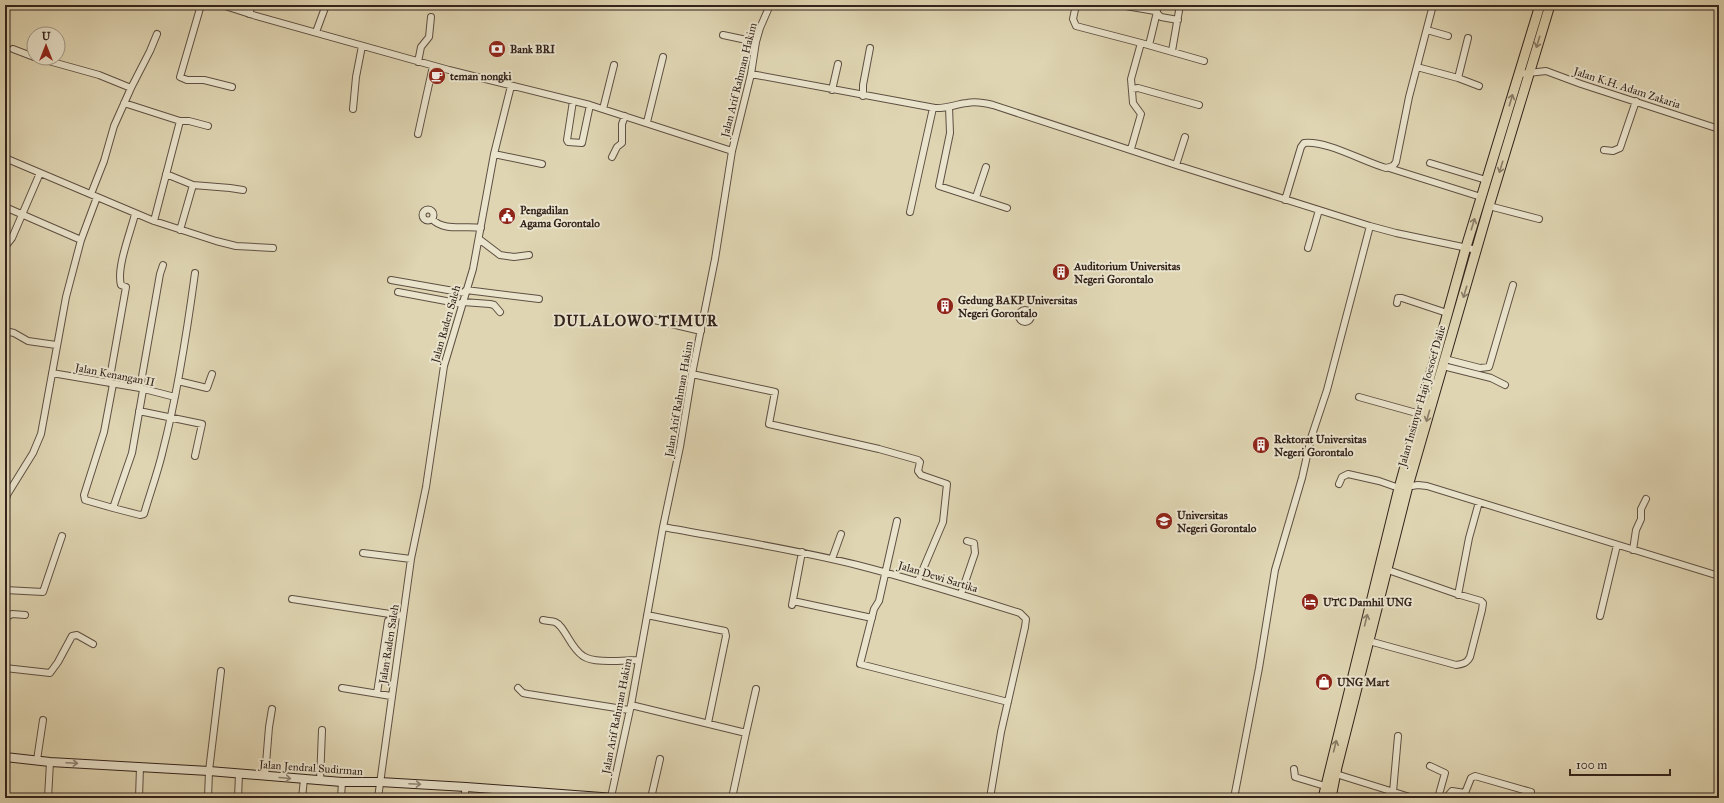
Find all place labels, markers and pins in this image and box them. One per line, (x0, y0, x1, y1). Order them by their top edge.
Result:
bank icon: Bank BRI (487, 39, 507, 59)
place label: Bank BRI (510, 43, 555, 56)
cafe icon: teman nongki (427, 66, 447, 86)
place label: teman nongki (449, 70, 512, 83)
place label: Pengadilan Agama Gorontalo (519, 204, 600, 230)
public building icon: Pengadilan Agama Gorontalo (497, 206, 517, 226)
place label: Auditorium Universitas Negeri Gorontalo (1073, 260, 1180, 286)
building icon: Auditorium Universitas Negeri Gorontalo (1051, 262, 1071, 282)
place label: Gedung BAKP Universitas Negeri Gorontalo (958, 294, 1077, 320)
building icon: Gedung BAKP Universitas Negeri Gorontalo (935, 296, 955, 316)
place label: Rektorat Universitas Negeri Gorontalo (1274, 433, 1366, 459)
building icon: Rektorat Universitas Negeri Gorontalo (1251, 435, 1271, 455)
place label: Universitas Negeri Gorontalo (1177, 509, 1257, 535)
school or university icon: Universitas Negeri Gorontalo (1154, 511, 1174, 531)
hotel icon: UTC Damhil UNG (1300, 592, 1320, 612)
place label: UTC Damhil UNG (1323, 596, 1412, 609)
shop icon: UNG Mart (1314, 672, 1334, 692)
place label: UNG Mart (1337, 676, 1389, 689)

